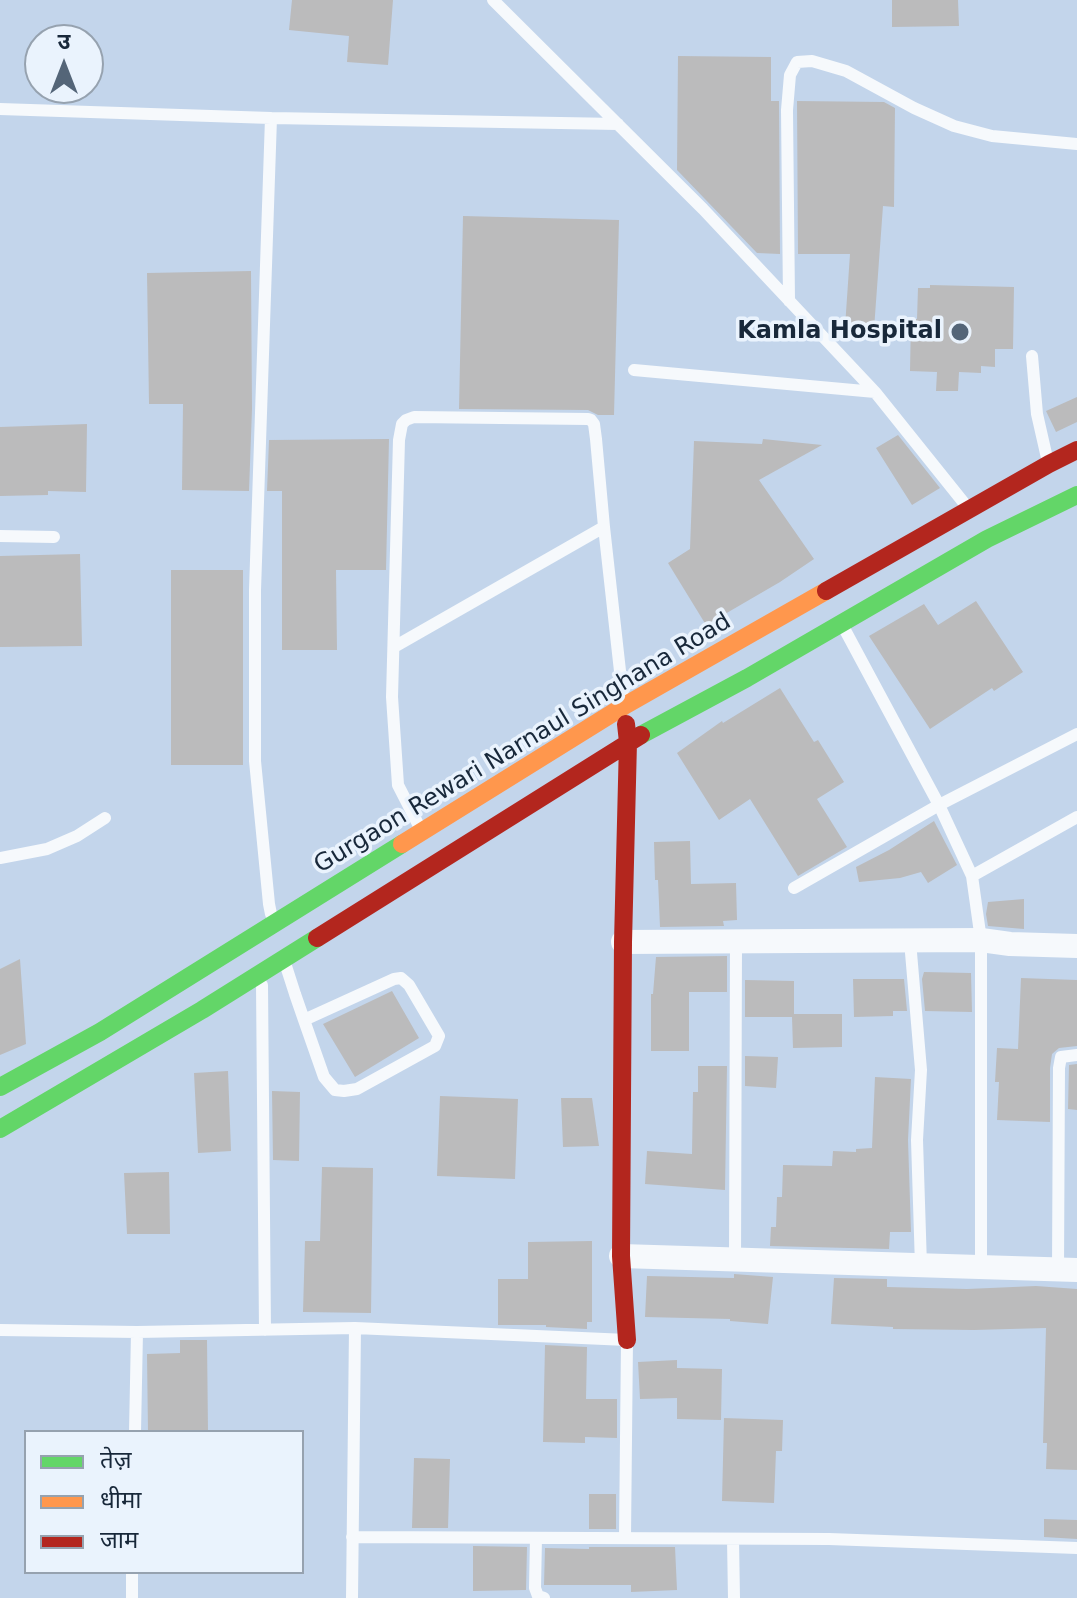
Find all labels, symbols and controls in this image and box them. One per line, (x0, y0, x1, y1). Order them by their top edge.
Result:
north arrow (24, 24, 104, 104)
text: उ (58, 29, 70, 54)
place label: Kamla Hospital (737, 318, 942, 346)
marker: Kamla Hospital (949, 321, 971, 343)
street label: Gurgaon Rewari Narnaul Singhana Road (309, 608, 737, 880)
legend (24, 1430, 304, 1574)
text: तेज़ (100, 1446, 132, 1474)
text: धीमा (100, 1486, 142, 1514)
text: जाम (100, 1526, 138, 1554)

